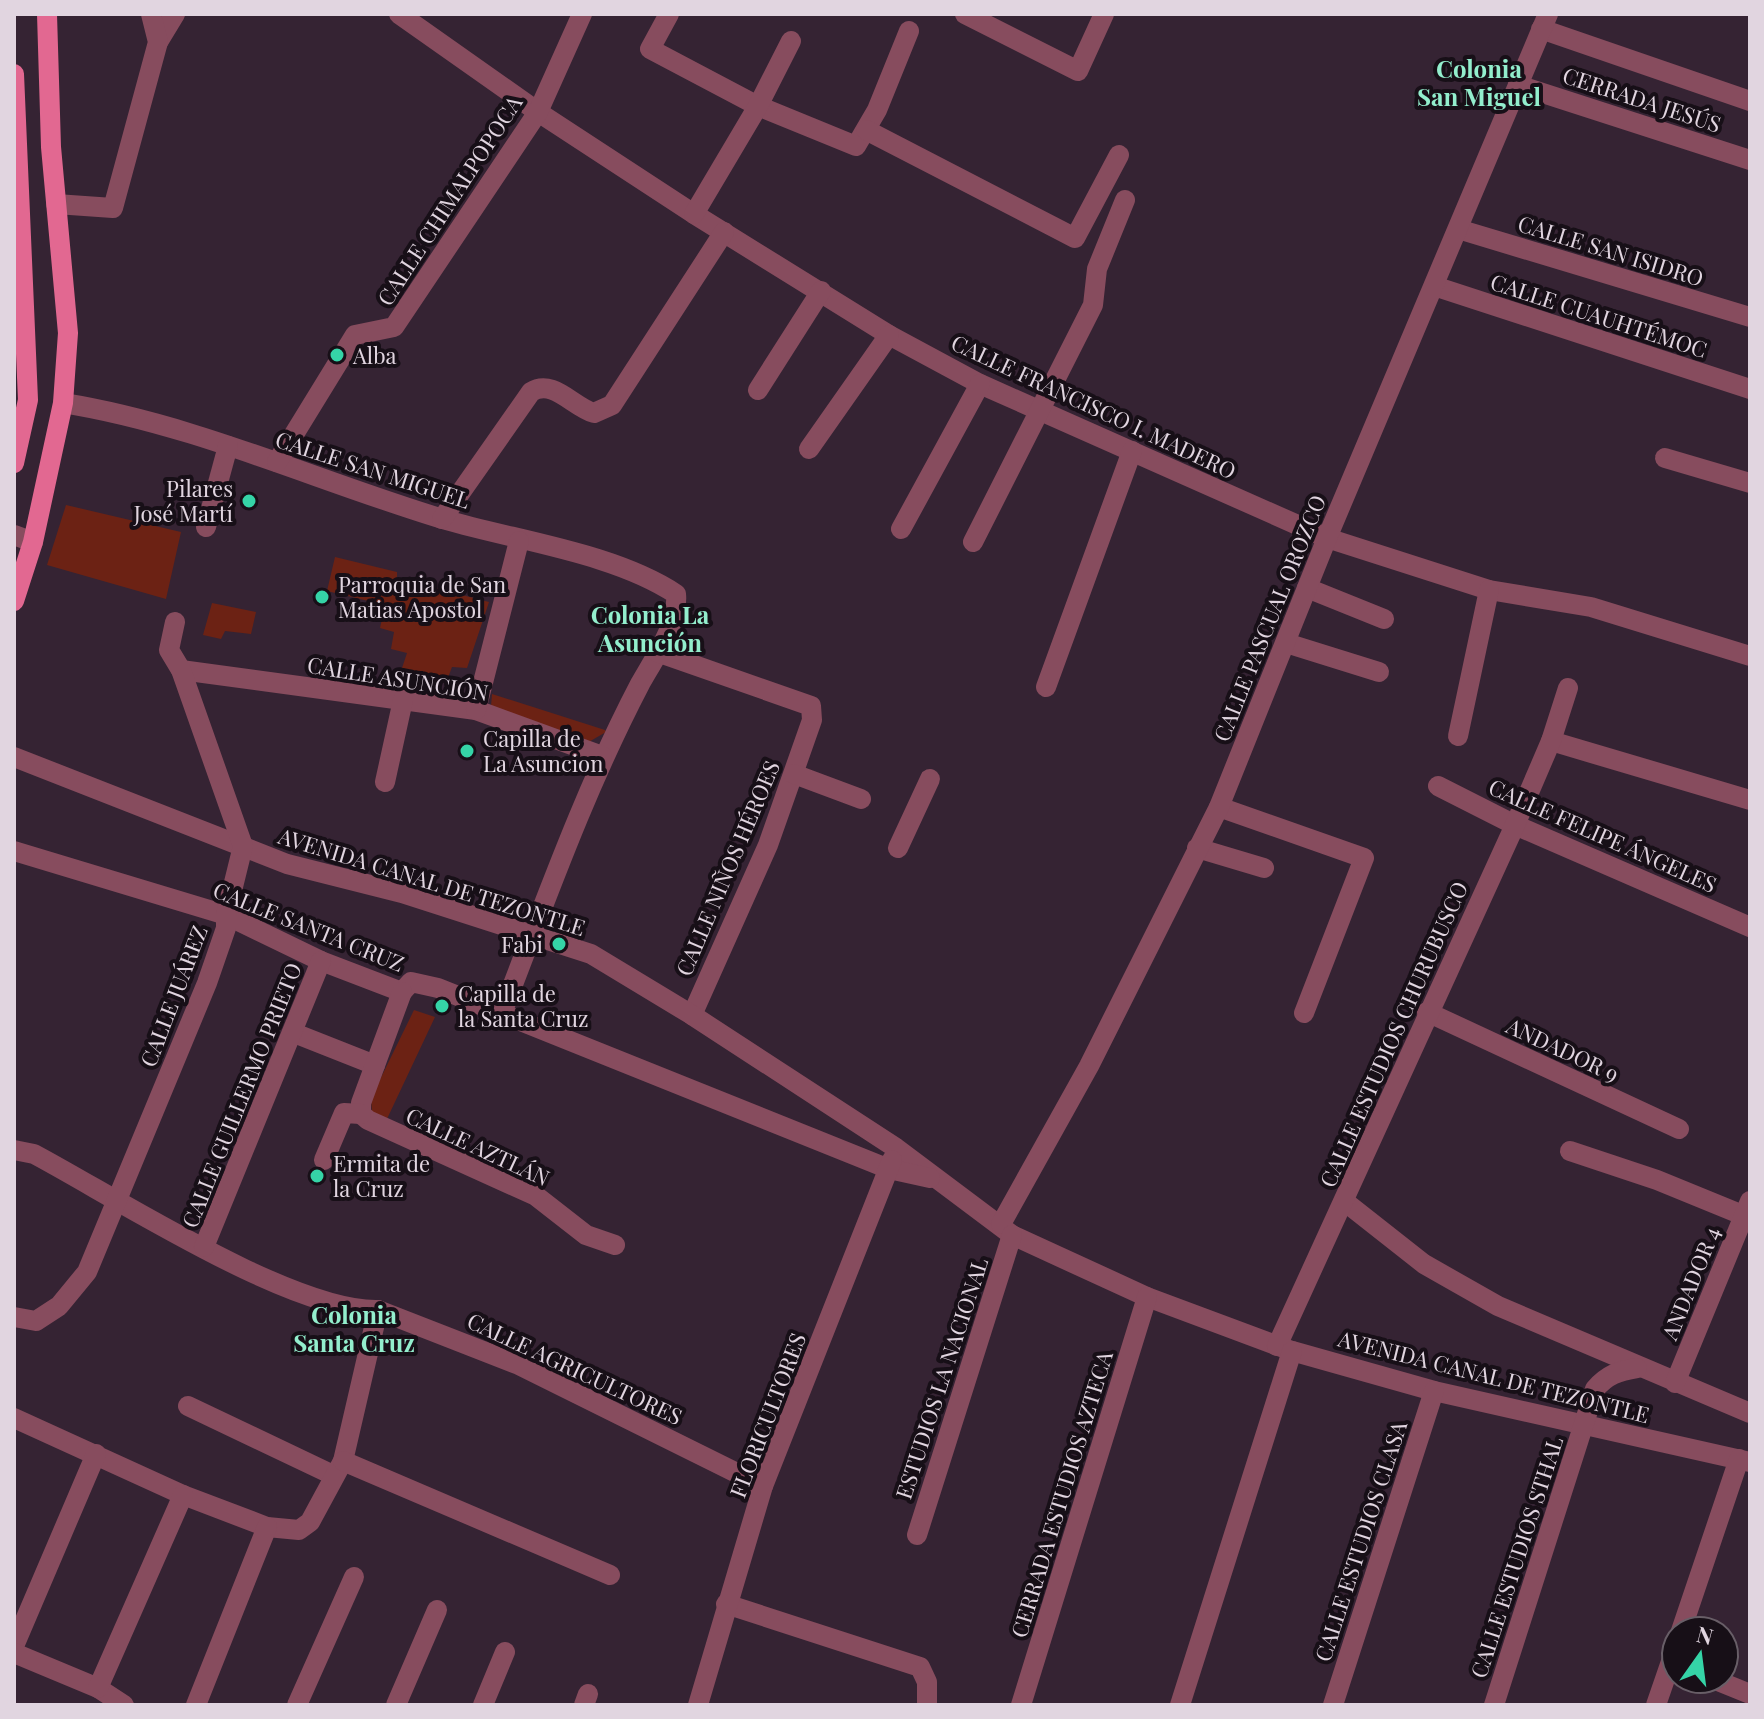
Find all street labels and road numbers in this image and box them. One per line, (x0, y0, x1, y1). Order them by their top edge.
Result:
street label: CERRADA JESÚS (1559, 59, 1725, 139)
street label: CALLE CHIMALPOPOCA (370, 89, 528, 311)
street label: CALLE SAN ISIDRO (1515, 208, 1707, 292)
street label: CALLE CUAUHTÉMOC (1487, 266, 1711, 364)
street label: CALLE FRANCISCO I. MADERO (947, 327, 1241, 485)
street label: CALLE SAN MIGUEL (272, 423, 474, 515)
street label: CALLE PASCUAL OROZCO (1206, 490, 1332, 746)
street label: CALLE ASUNCIÓN (305, 649, 491, 707)
street label: CALLE NIÑOS HÉROES (668, 756, 786, 980)
street label: CALLE FELIPE ÁNGELES (1484, 771, 1722, 899)
street label: AVENIDA CANAL DE TEZONTLE (274, 820, 589, 942)
street label: CALLE SANTA CRUZ (209, 874, 409, 978)
street label: CALLE ESTUDIOS CHURUBUSCO (1312, 876, 1474, 1192)
street label: CALLE JUÁREZ (132, 921, 214, 1071)
street label: CALLE GUILLERMO PRIETO (174, 958, 308, 1232)
street label: ANDADOR 9 (1501, 1010, 1624, 1088)
street label: CALLE AZTLÁN (401, 1100, 555, 1192)
street label: ANDADOR 4 (1653, 1222, 1726, 1345)
street label: ESTUDIOS LA NACIONAL (888, 1253, 994, 1503)
street label: CALLE AGRICULTORES (463, 1305, 687, 1431)
street label: AVENIDA CANAL DE TEZONTLE (1334, 1323, 1653, 1429)
street label: FLORICULTORES (722, 1328, 812, 1502)
street label: CERRADA ESTUDIOS AZTECA (1003, 1347, 1119, 1641)
street label: CALLE ESTUDIOS CLASA (1307, 1417, 1413, 1665)
street label: CALLE ESTUDIOS STHAL (1463, 1432, 1569, 1682)

